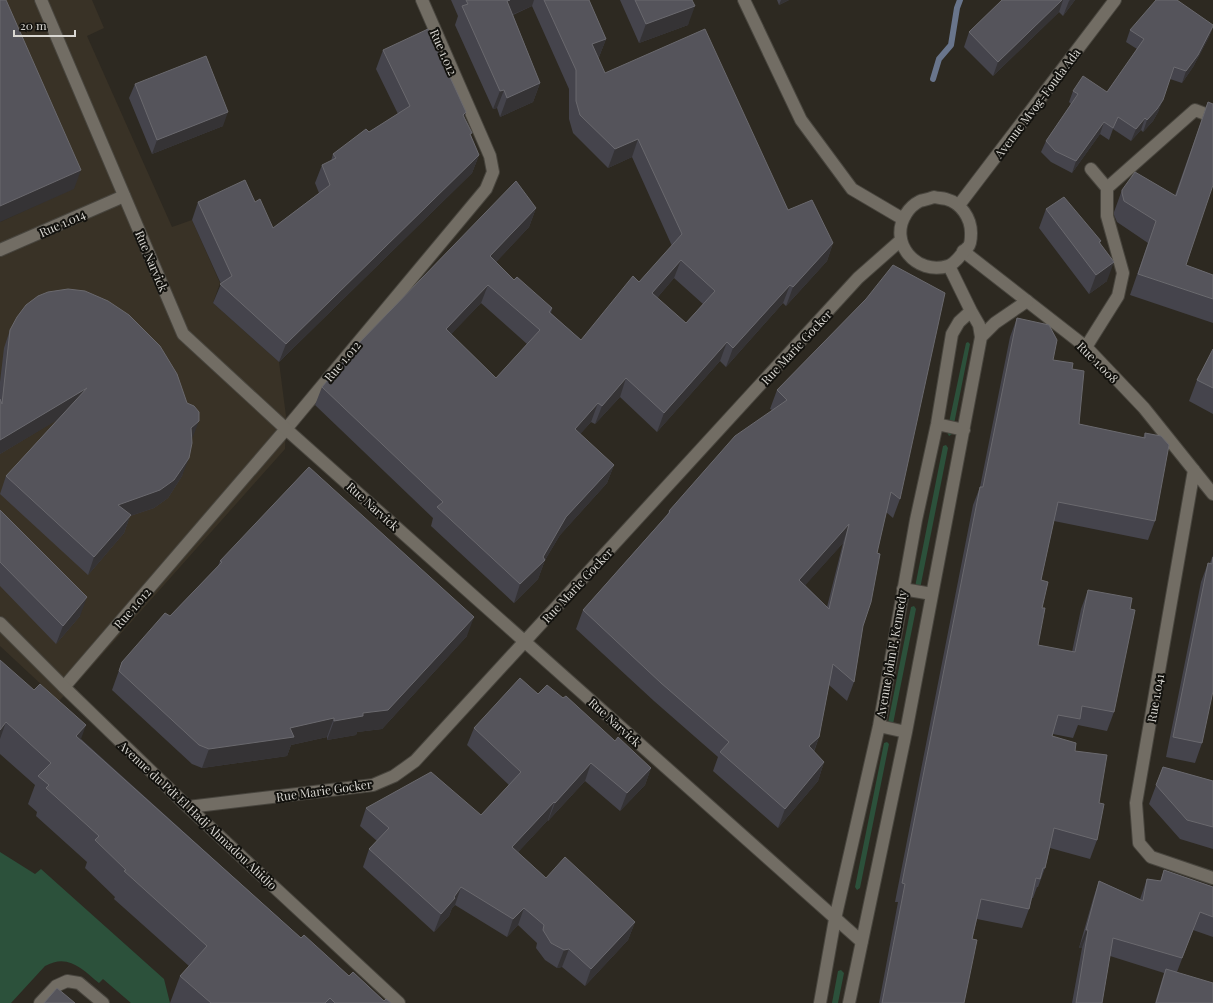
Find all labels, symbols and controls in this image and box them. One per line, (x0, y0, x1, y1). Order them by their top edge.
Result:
scale bar (14, 12, 75, 38)
text: 20 m (20, 17, 47, 33)
street label: Rue 1.012 (427, 27, 461, 78)
street label: Avenue Mvog-Fouda Ada (990, 45, 1084, 162)
street label: Rue 1.014 (36, 206, 88, 240)
street label: Rue Narvick (132, 228, 172, 294)
street label: Rue Marie Gocker (757, 306, 835, 388)
street label: Rue 1.012 (320, 337, 364, 385)
street label: Rue 1.008 (1074, 338, 1122, 386)
street label: Rue Narvick (343, 478, 403, 534)
street label: Rue Marie Gocker (538, 544, 616, 626)
street label: Rue 1.012 (110, 584, 154, 632)
street label: Avenue John F. Kennedy (872, 589, 910, 720)
street label: Rue 1.041 (1143, 672, 1167, 723)
street label: Rue Narvick (585, 694, 645, 750)
street label: Avenue du Pdt El Hadj Ahmadou Ahidjo (115, 736, 281, 893)
street label: Rue Marie Gocker (275, 775, 374, 805)

